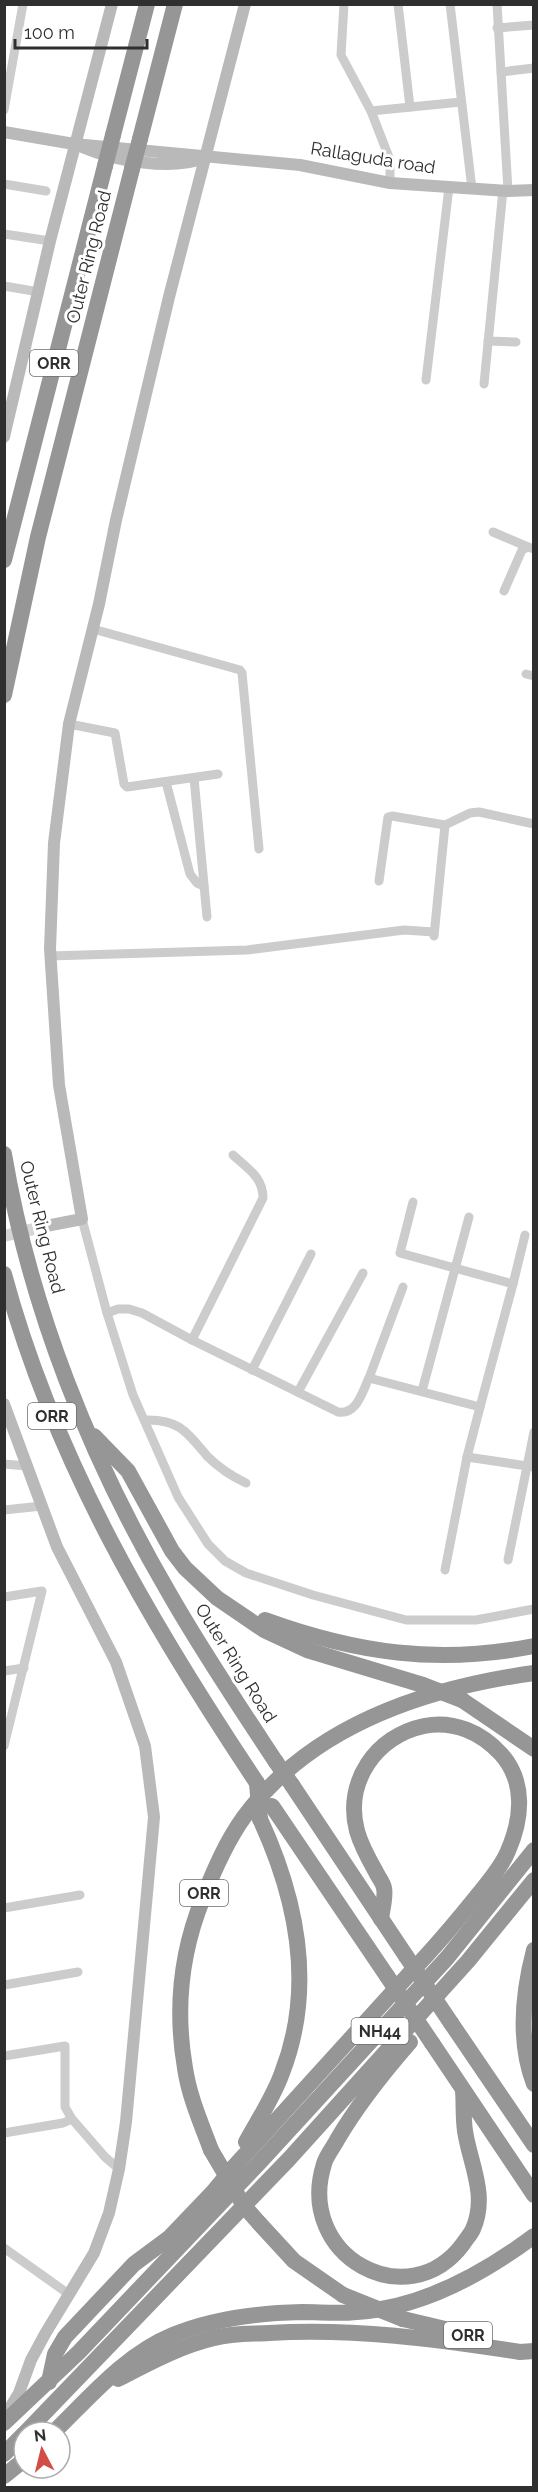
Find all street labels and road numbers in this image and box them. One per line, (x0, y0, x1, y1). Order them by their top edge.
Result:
street label: Rallaguda road (309, 137, 437, 178)
street label: Outer Ring Road (62, 188, 115, 325)
road number: ORR (30, 350, 78, 376)
street label: Outer Ring Road (16, 1158, 69, 1295)
road number: ORR (28, 1403, 76, 1429)
street label: Outer Ring Road (191, 1599, 281, 1726)
road number: ORR (180, 1880, 228, 1906)
road number: NH44 (352, 2018, 409, 2044)
road number: ORR (444, 2322, 492, 2348)

